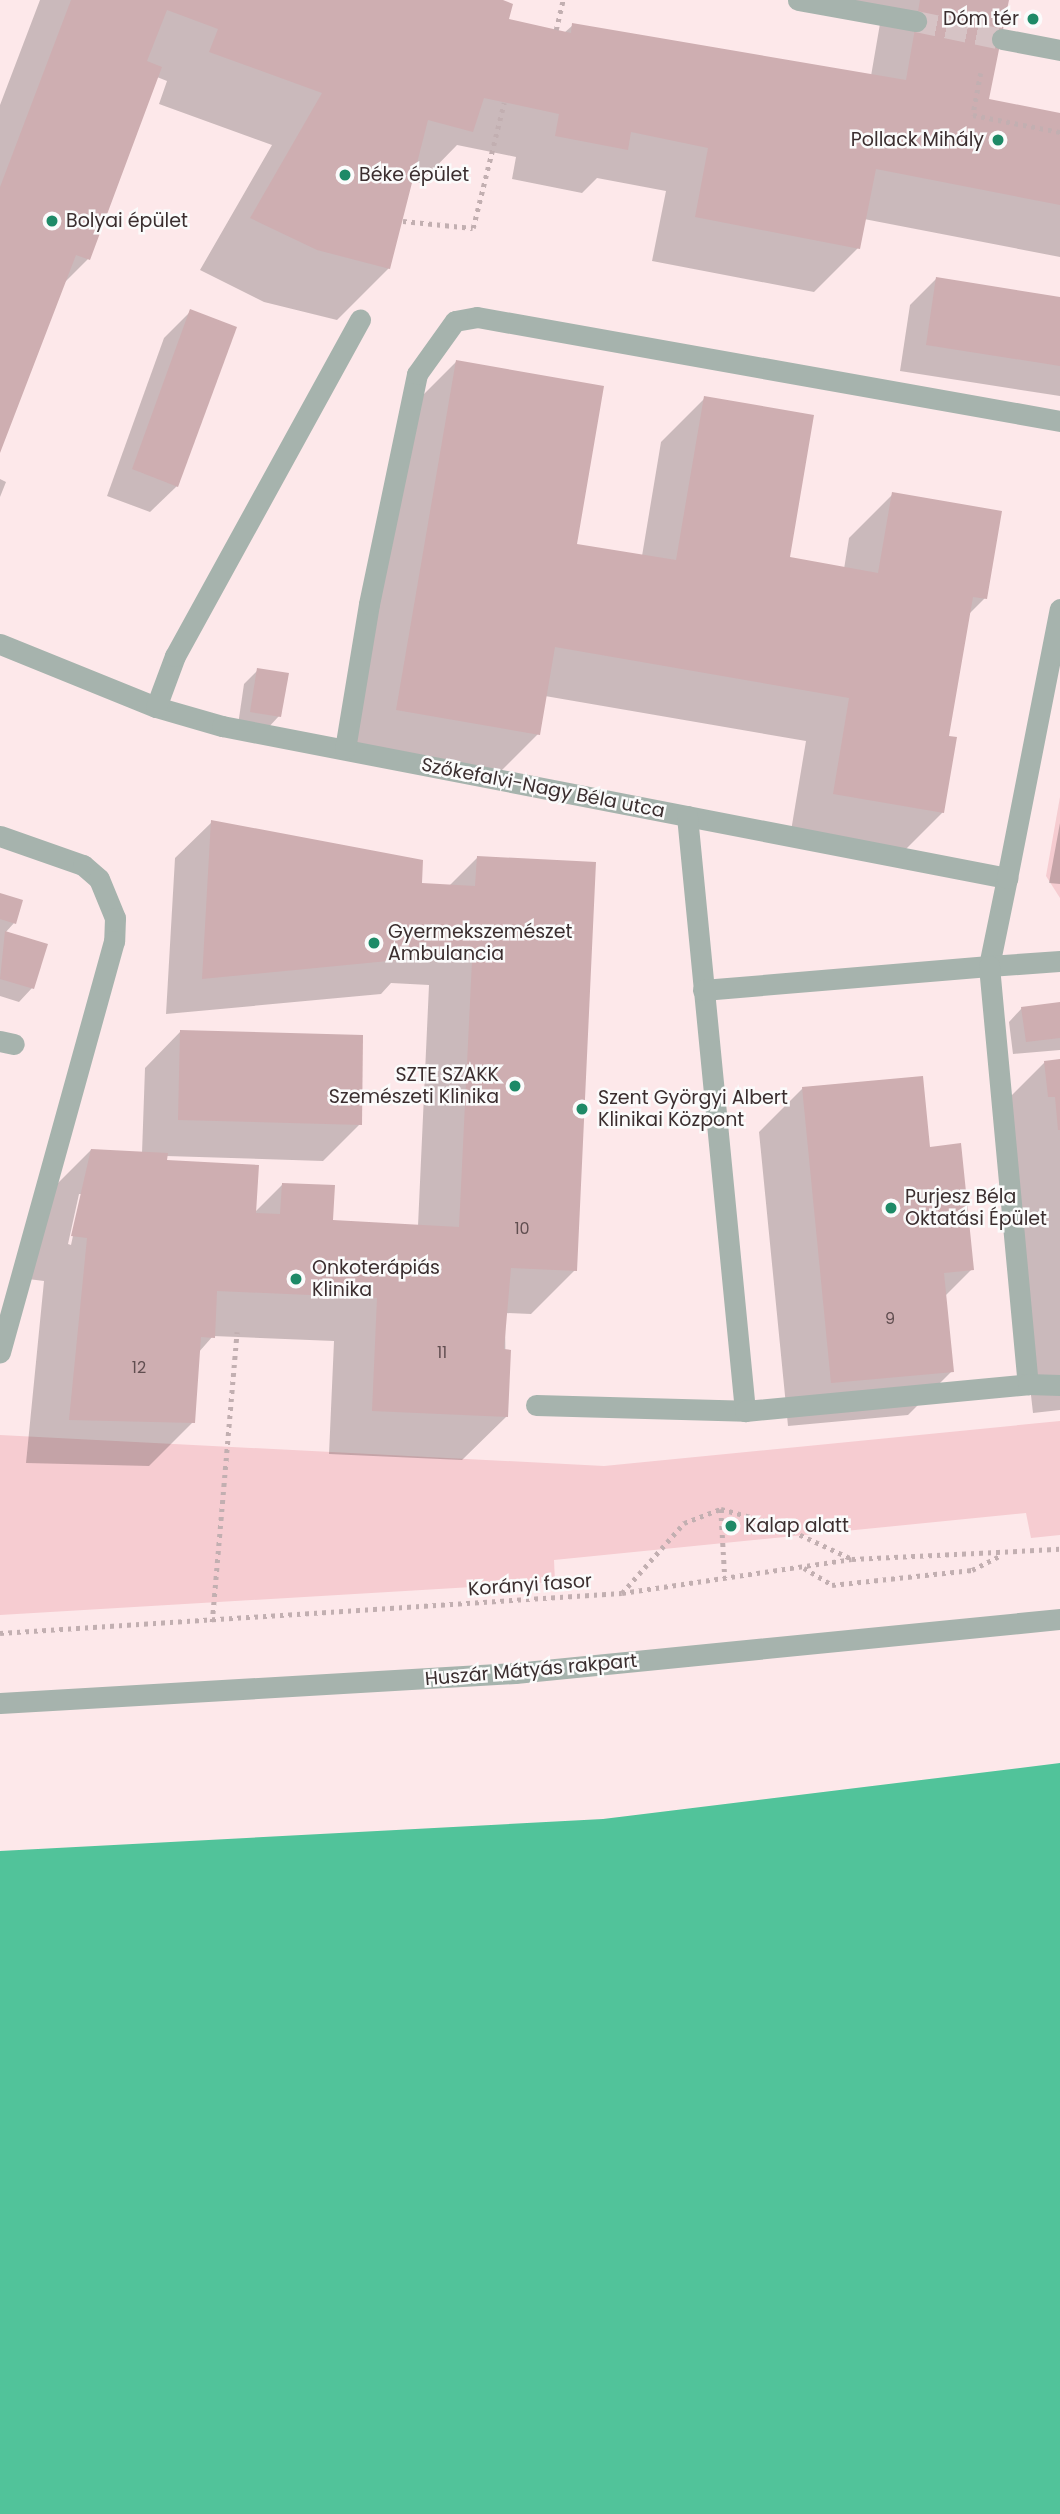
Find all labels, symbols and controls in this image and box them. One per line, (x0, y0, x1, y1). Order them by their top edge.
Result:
place label: Dóm tér (943, 8, 1019, 30)
marker: Dóm tér (1025, 11, 1041, 27)
place label: Pollack Mihály (851, 129, 984, 151)
marker: Pollack Mihály (990, 132, 1006, 148)
place label: Béke épület (359, 164, 469, 186)
marker: Béke épület (337, 167, 353, 183)
place label: Bolyai épület (66, 210, 188, 232)
marker: Bolyai épület (44, 213, 60, 229)
street label: Szőkefalvi-Nagy Béla utca (419, 753, 667, 823)
place label: Gyermekszemészet Ambulancia (388, 921, 572, 965)
marker: Gyermekszemészet Ambulancia (366, 935, 382, 951)
place label: SZTE SZAKK Szemészeti Klinika (329, 1064, 499, 1108)
marker: SZTE SZAKK Szemészeti Klinika (505, 1076, 525, 1096)
place label: Szent Györgyi Albert Klinikai Központ (598, 1087, 788, 1131)
marker: Szent Györgyi Albert Klinikai Központ (572, 1099, 592, 1119)
place label: Purjesz Béla Oktatási Épület (905, 1186, 1047, 1230)
marker: Purjesz Béla Oktatási Épület (883, 1200, 899, 1216)
house number: 10 (514, 1219, 530, 1239)
place label: Onkoterápiás Klinika (312, 1257, 440, 1301)
marker: Onkoterápiás Klinika (286, 1269, 306, 1289)
house number: 9 (885, 1309, 895, 1329)
house number: 11 (437, 1343, 447, 1363)
house number: 12 (132, 1358, 146, 1378)
place label: Kalap alatt (745, 1515, 849, 1537)
marker: Kalap alatt (723, 1518, 739, 1534)
street label: Korányi fasor (467, 1569, 593, 1601)
street label: Huszár Mátyás rakpart (424, 1649, 638, 1691)

